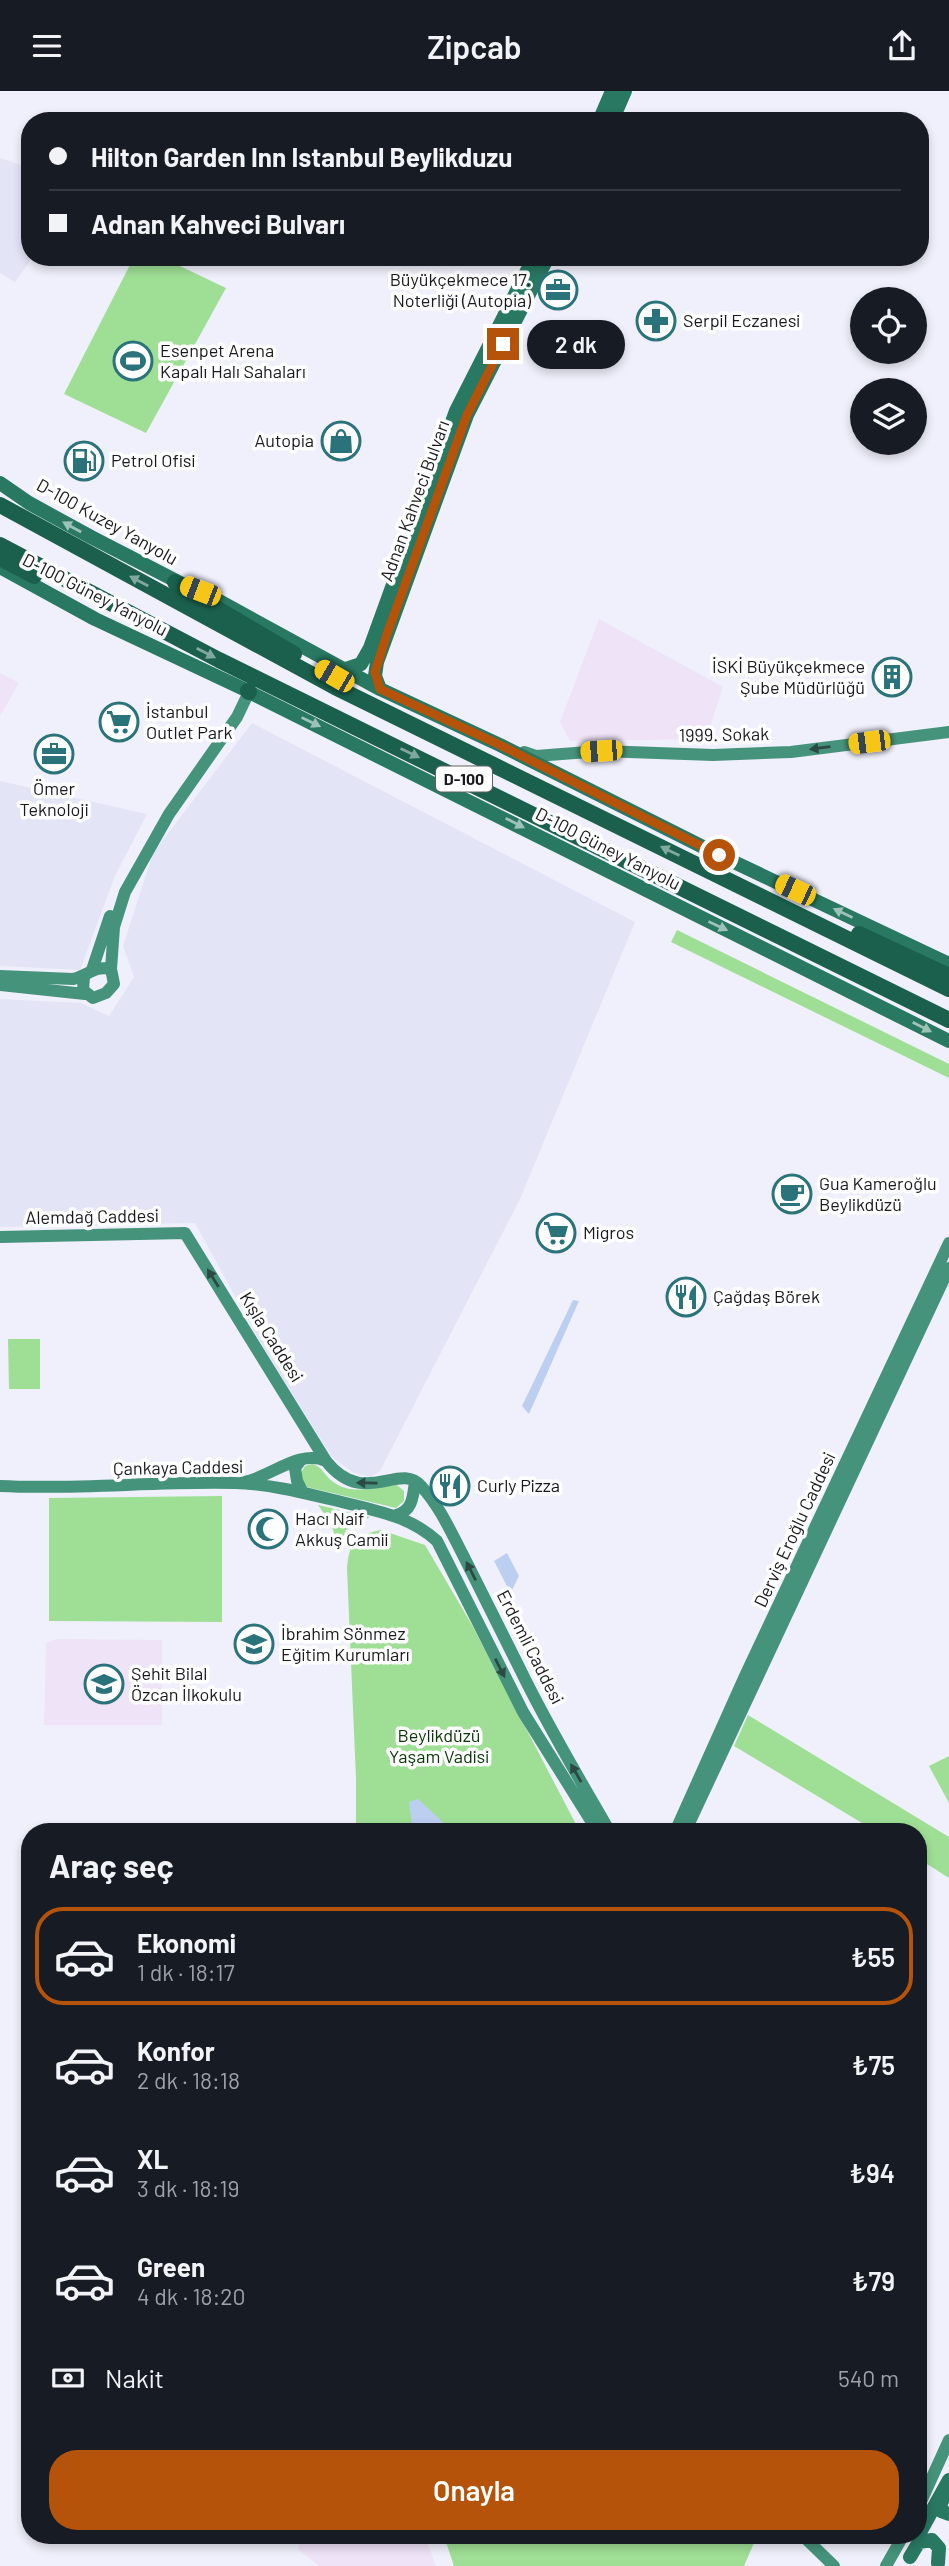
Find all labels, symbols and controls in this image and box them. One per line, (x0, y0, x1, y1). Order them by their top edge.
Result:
icon: menu (28, 27, 66, 65)
text: Zipcab (427, 27, 522, 65)
icon: share (883, 27, 921, 65)
text: Hilton Garden Inn Istanbul Beylikduzu (91, 141, 512, 172)
text: Adnan Kahveci Bulvarı (91, 208, 345, 239)
place label: Büyükçekmece 17. Noterliği (Autopia) (390, 268, 531, 311)
office icon: Büyükçekmece 17. Noterliği (Autopia) (537, 269, 579, 311)
map controls (850, 287, 927, 455)
button: locate (850, 287, 927, 364)
pharmacy icon: Serpil Eczanesi (635, 300, 677, 342)
place label: Serpil Eczanesi (683, 309, 800, 331)
callout: 2 dk (528, 320, 626, 369)
route end (487, 328, 519, 360)
text: 2 dk (555, 330, 597, 358)
place label: Esenpet Arena Kapalı Halı Sahaları (160, 339, 306, 382)
sports icon: Esenpet Arena Kapalı Halı Sahaları (112, 340, 154, 382)
button: layers (850, 378, 927, 455)
street label: Adnan Kahveci Bulvarı (375, 417, 453, 584)
shop icon: Autopia (320, 420, 362, 462)
place label: Autopia (254, 429, 314, 451)
fuel station icon: Petrol Ofisi (63, 440, 105, 482)
place label: Petrol Ofisi (111, 449, 195, 471)
street label: D-100 Kuzey Yanyolu (33, 473, 182, 569)
one-way arrow (62, 521, 82, 533)
street label: D-100 Güney Yanyolu (19, 548, 172, 640)
car (177, 574, 224, 608)
one-way arrow (129, 575, 148, 587)
one-way arrow (196, 648, 216, 659)
place label: İSKİ Büyükçekmece Şube Müdürlüğü (712, 655, 865, 698)
car (311, 656, 358, 696)
building icon: İSKİ Büyükçekmece Şube Müdürlüğü (871, 656, 913, 698)
place label: İstanbul Outlet Park (146, 700, 233, 743)
supermarket icon: İstanbul Outlet Park (98, 701, 140, 743)
one-way arrow (301, 716, 321, 728)
street label: 1999. Sokak (679, 722, 769, 746)
car (847, 729, 892, 755)
office icon: Ömer Teknoloji (33, 733, 75, 775)
car (580, 739, 623, 763)
one-way arrow (809, 743, 831, 754)
one-way arrow (400, 748, 420, 759)
road number: D-100 (436, 767, 492, 792)
place label: Ömer Teknoloji (19, 777, 89, 820)
street label: D-100 Güney Yanyolu (532, 802, 685, 894)
one-way arrow (505, 818, 525, 829)
route start (703, 839, 735, 871)
one-way arrow (660, 846, 680, 857)
car (772, 872, 819, 908)
one-way arrow (833, 908, 853, 919)
one-way arrow (708, 920, 728, 931)
one-way arrow (912, 1021, 932, 1032)
place label: Gua Kameroğlu Beylikdüzü (819, 1172, 937, 1215)
cafe icon: Gua Kameroğlu Beylikdüzü (771, 1173, 813, 1215)
street label: Alemdağ Caddesi (25, 1204, 159, 1228)
supermarket icon: Migros (535, 1212, 577, 1254)
place label: Migros (583, 1221, 634, 1243)
one-way arrow (207, 1268, 220, 1287)
restaurant icon: Çağdaş Börek (665, 1276, 707, 1318)
place label: Çağdaş Börek (713, 1285, 820, 1307)
street label: Kışla Caddesi (235, 1287, 308, 1386)
street label: Derviş Eroğlu Caddesi (749, 1449, 840, 1610)
street label: Çankaya Caddesi (113, 1455, 243, 1479)
restaurant icon: Curly Pizza (429, 1465, 471, 1507)
place label: Curly Pizza (477, 1474, 560, 1496)
one-way arrow (356, 1477, 378, 1488)
place label: Hacı Naif Akkuş Camii (295, 1507, 388, 1550)
mosque icon: Hacı Naif Akkuş Camii (247, 1508, 289, 1550)
one-way arrow (466, 1561, 477, 1581)
street label: Erdemli Caddesi (493, 1586, 569, 1707)
place label: İbrahim Sönmez Eğitim Kurumları (281, 1622, 410, 1665)
school or university icon: İbrahim Sönmez Eğitim Kurumları (233, 1623, 275, 1665)
one-way arrow (494, 1658, 505, 1678)
place label: Şehit Bilal Özcan İlkokulu (131, 1662, 242, 1705)
school or university icon: Şehit Bilal Özcan İlkokulu (83, 1663, 125, 1705)
park label: Beylikdüzü Yaşam Vadisi (389, 1724, 489, 1767)
one-way arrow (570, 1763, 582, 1783)
text: Araç seç (49, 1846, 174, 1884)
icon: car (53, 1925, 116, 1988)
text: Ekonomi (137, 1927, 236, 1958)
text: ₺55 (851, 1941, 895, 1972)
text: 1 dk · 18:17 (137, 1958, 235, 1986)
icon: car (53, 2033, 116, 2096)
text: Konfor (137, 2035, 215, 2066)
text: ₺75 (852, 2049, 895, 2080)
text: 2 dk · 18:18 (137, 2066, 240, 2094)
icon: car (53, 2141, 116, 2204)
text: XL (137, 2143, 168, 2174)
text: ₺94 (849, 2157, 895, 2188)
text: 3 dk · 18:19 (137, 2174, 239, 2202)
icon: car (53, 2249, 116, 2312)
text: Green (137, 2251, 205, 2282)
text: ₺79 (852, 2265, 895, 2296)
text: 4 dk · 18:20 (137, 2282, 246, 2310)
icon: cash (49, 2359, 87, 2397)
text: Nakit (105, 2362, 164, 2393)
text: 540 m (838, 2364, 899, 2392)
button: Onayla (49, 2450, 899, 2530)

